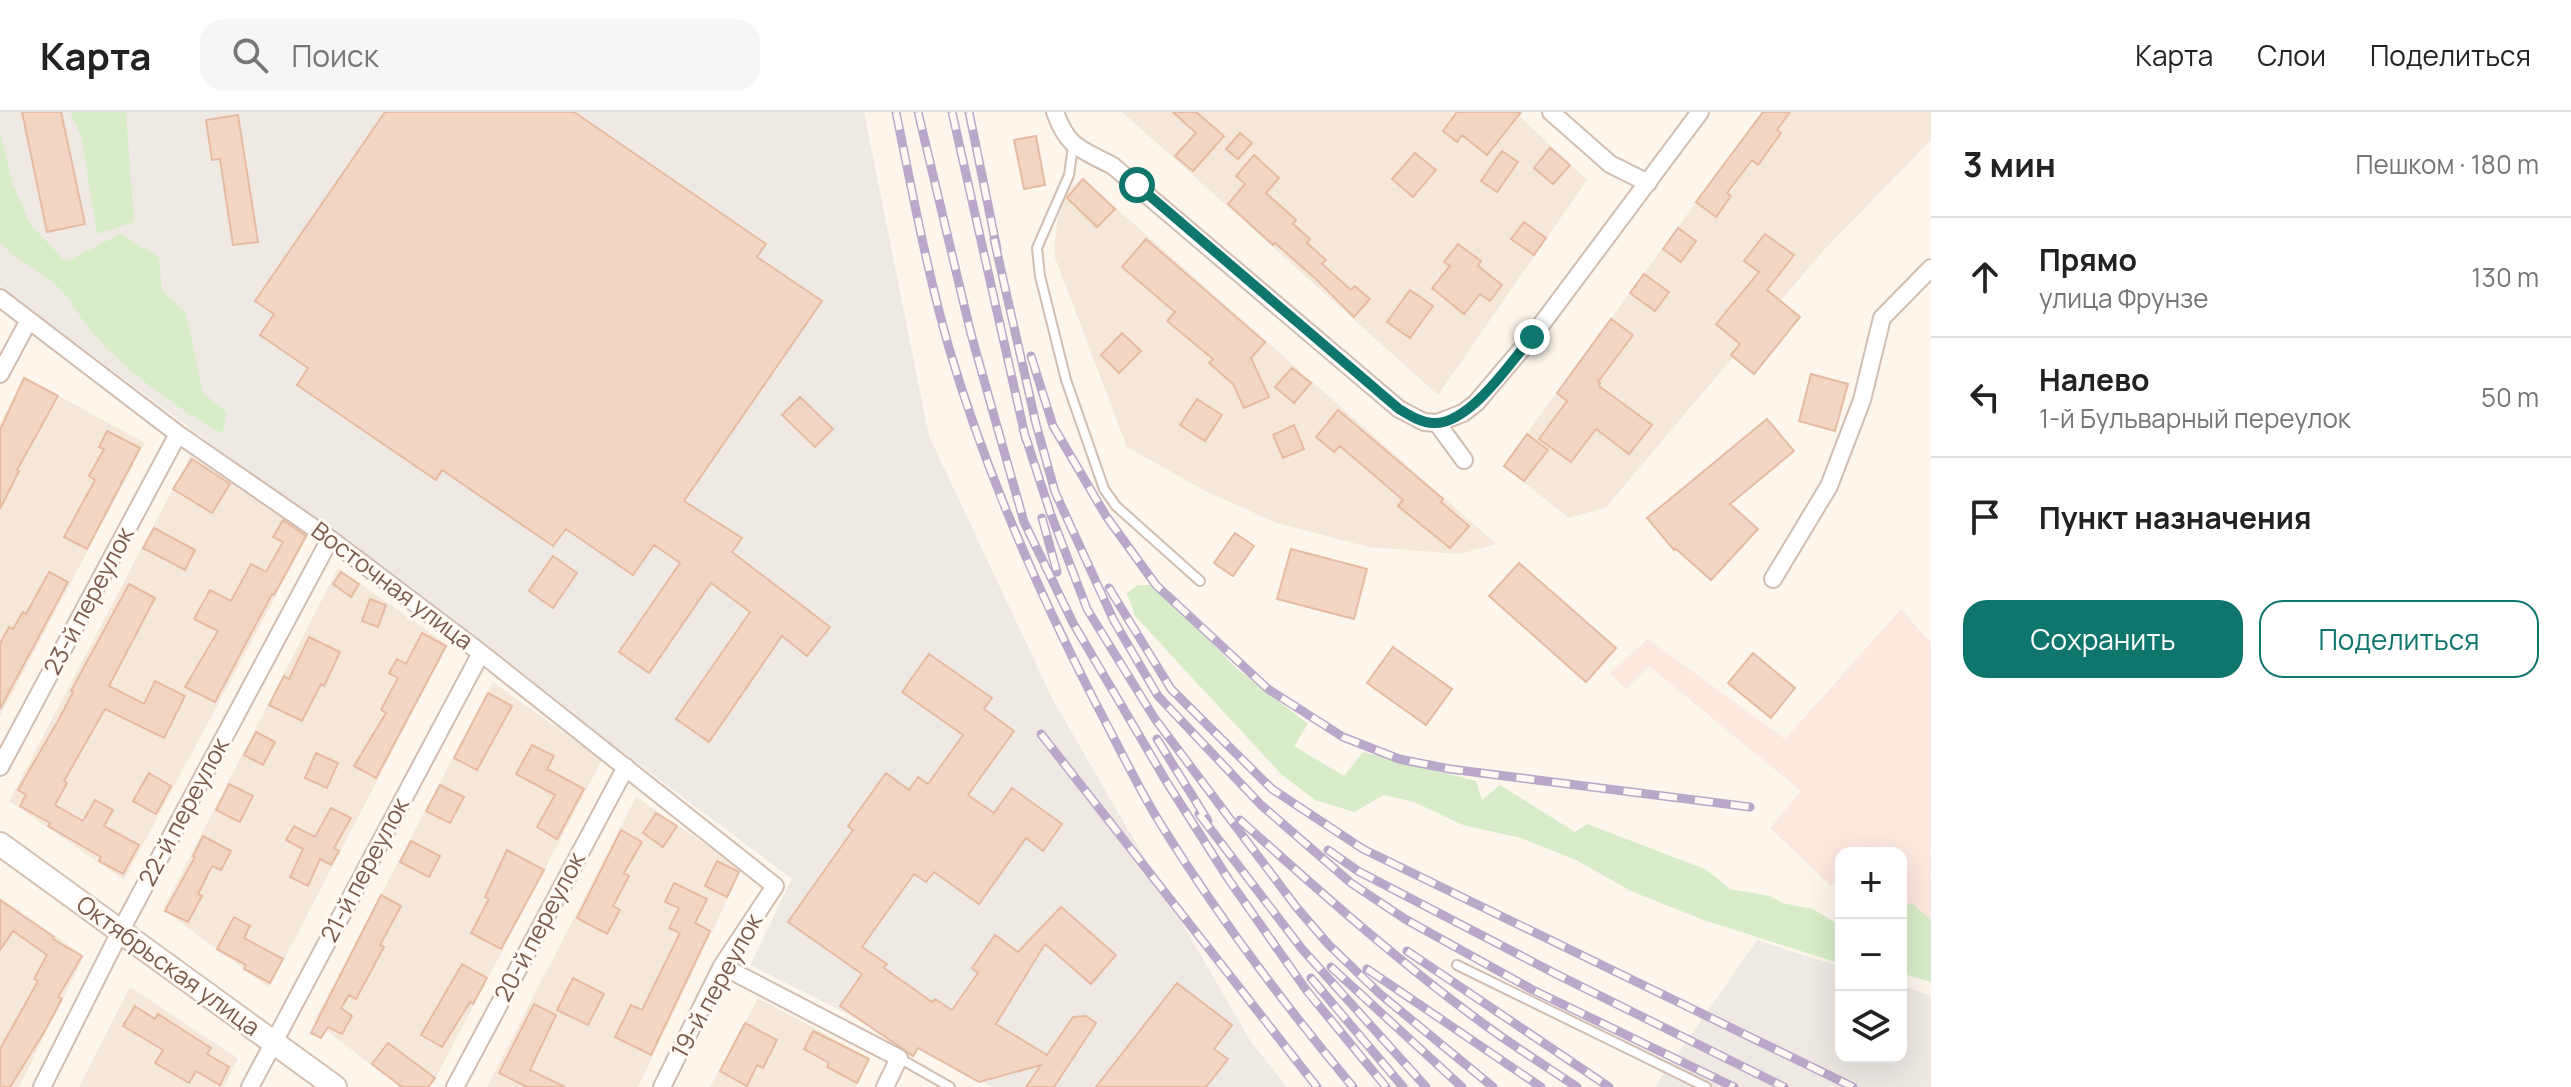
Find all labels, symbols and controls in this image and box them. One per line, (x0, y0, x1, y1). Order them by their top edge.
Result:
search box (200, 19, 760, 91)
text: Карта (40, 29, 152, 81)
icon: search (228, 33, 272, 77)
text: Поиск (292, 35, 379, 76)
text: Карта (2135, 36, 2213, 74)
text: Слои (2257, 36, 2326, 74)
text: Поделиться (2370, 36, 2531, 74)
text: 3 мин (1963, 141, 2056, 187)
text: Пешком · 180 m (2355, 146, 2539, 182)
route start (1119, 167, 1155, 203)
text: Прямо (2039, 239, 2137, 280)
icon: ahead (1963, 255, 2007, 299)
text: 130 m (2471, 259, 2539, 295)
text: улица Фрунзе (2039, 280, 2208, 316)
route end (1514, 319, 1550, 355)
text: Налево (2039, 359, 2149, 400)
icon: left (1963, 375, 2007, 419)
text: 50 m (2481, 379, 2539, 415)
text: 1-й Бульварный переулок (2039, 400, 2351, 436)
icon: arrive (1963, 495, 2007, 539)
text: Пункт назначения (2039, 497, 2312, 538)
street label: Восточная улица (305, 513, 480, 656)
street label: 23-й переулок (35, 520, 141, 680)
button: Сохранить (1963, 600, 2243, 678)
button: Поделиться (2259, 600, 2539, 678)
street label: 22-й переулок (130, 730, 236, 891)
street label: 21-й переулок (312, 790, 416, 947)
street label: 20-й переулок (485, 845, 592, 1007)
map controls (1835, 847, 1907, 1063)
button: + (1835, 847, 1907, 919)
street label: Октябрьская улица (70, 887, 267, 1043)
street label: 19-й переулок (662, 906, 770, 1063)
button: − (1835, 919, 1907, 991)
button: layers (1835, 991, 1907, 1063)

